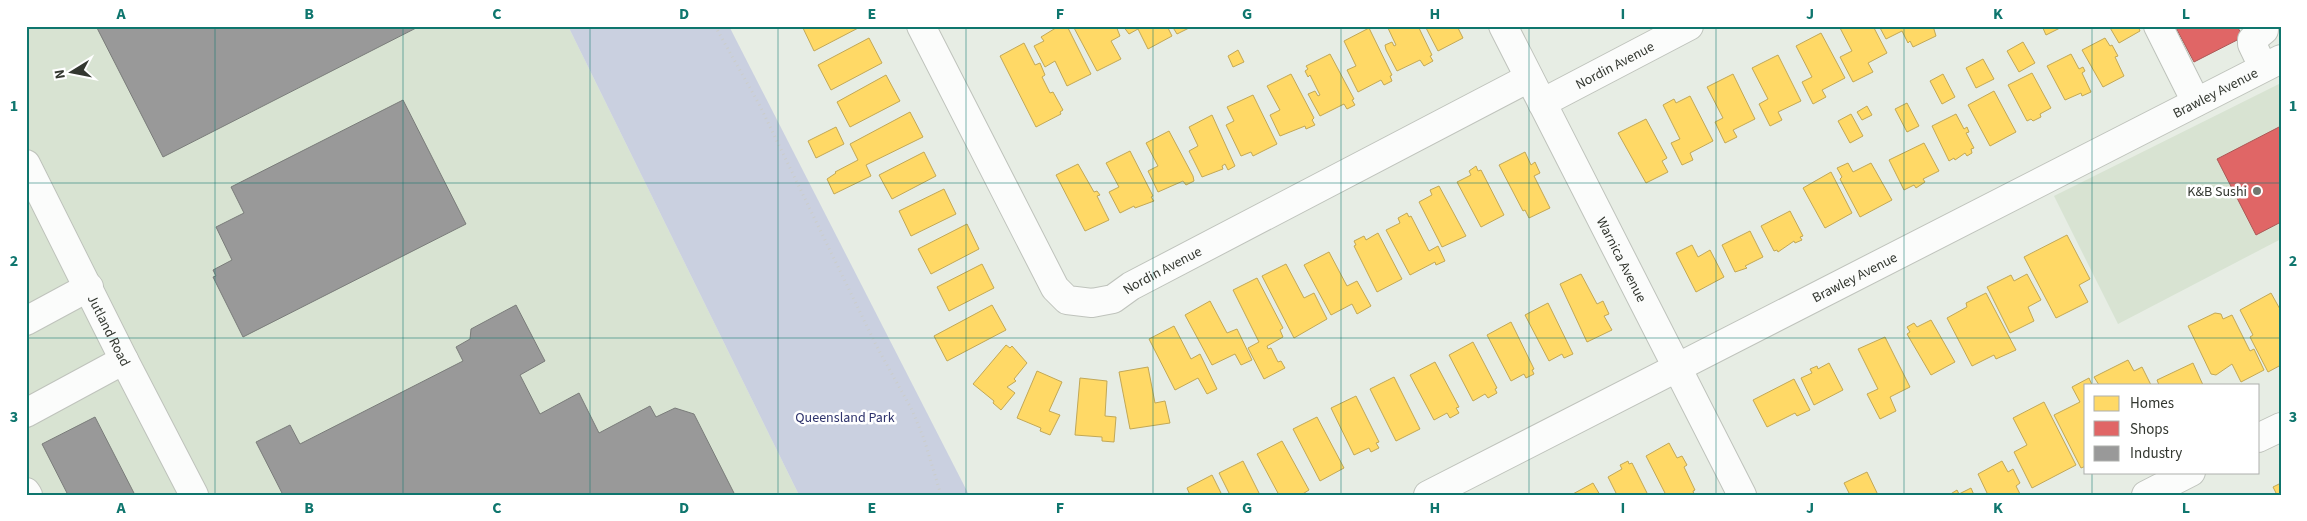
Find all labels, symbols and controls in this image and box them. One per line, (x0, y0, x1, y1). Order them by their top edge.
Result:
text: A (115, 3, 126, 25)
text: B (304, 3, 314, 25)
text: C (492, 3, 502, 25)
text: D (679, 3, 689, 25)
text: E (868, 3, 876, 25)
text: F (1056, 3, 1064, 25)
text: G (1242, 3, 1252, 25)
text: H (1430, 3, 1440, 25)
text: I (1621, 3, 1625, 25)
text: J (1806, 3, 1814, 25)
text: K (1993, 3, 2003, 25)
text: L (2182, 3, 2190, 25)
street label: Nordin Avenue (1572, 37, 1658, 95)
north arrow (48, 48, 98, 98)
street label: Brawley Avenue (2170, 63, 2262, 124)
text: N (50, 68, 71, 80)
text: 1 (10, 95, 18, 117)
text: 1 (2289, 95, 2297, 117)
place label: K&B Sushi (2187, 182, 2247, 202)
marker: K&B Sushi (2251, 185, 2263, 197)
street label: Warnica Avenue (1591, 214, 1651, 306)
street label: Nordin Avenue (1119, 242, 1205, 300)
street label: Brawley Avenue (1809, 248, 1901, 308)
text: 2 (10, 250, 18, 272)
text: 2 (2289, 250, 2297, 272)
street label: Jutland Road (82, 291, 135, 370)
legend (2084, 384, 2260, 474)
text: Homes (2130, 393, 2174, 414)
text: 3 (10, 406, 18, 428)
text: 3 (2289, 406, 2297, 428)
park label: Queensland Park (795, 408, 895, 428)
text: Shops (2130, 419, 2169, 440)
text: Industry (2130, 443, 2182, 464)
text: A (115, 497, 126, 519)
text: B (304, 497, 314, 519)
text: C (492, 497, 502, 519)
text: D (679, 497, 689, 519)
text: E (868, 497, 876, 519)
text: F (1056, 497, 1064, 519)
text: G (1242, 497, 1252, 519)
text: H (1430, 497, 1440, 519)
text: I (1621, 497, 1625, 519)
text: J (1806, 497, 1814, 519)
text: K (1993, 497, 2003, 519)
text: L (2182, 497, 2190, 519)

